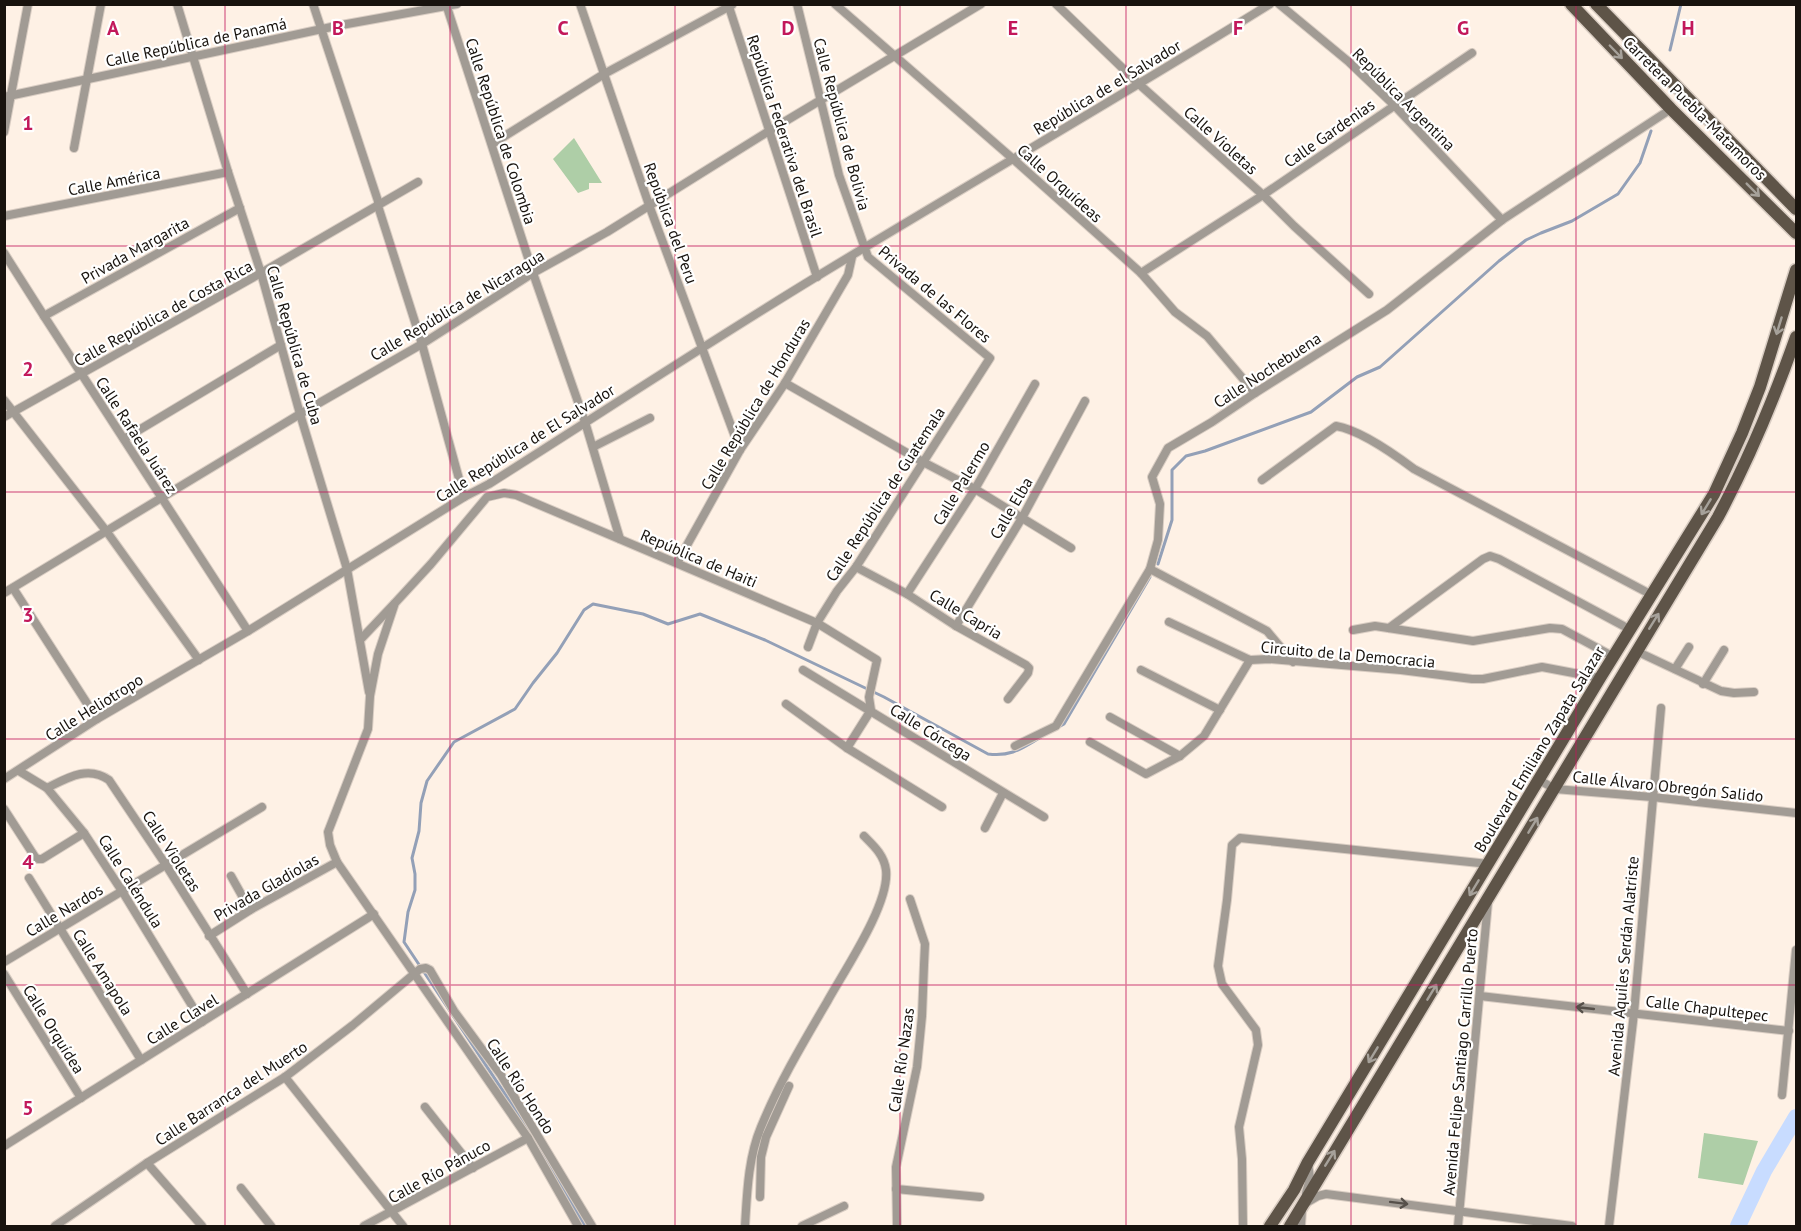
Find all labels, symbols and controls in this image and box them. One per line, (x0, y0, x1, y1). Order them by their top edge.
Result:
street label: Calle República de Panamá (104, 13, 288, 71)
text: A (107, 15, 120, 41)
text: B (332, 15, 344, 41)
text: C (557, 15, 569, 41)
text: D (782, 15, 795, 41)
text: E (1008, 15, 1018, 41)
text: F (1233, 15, 1243, 41)
text: G (1457, 15, 1469, 41)
text: H (1681, 15, 1695, 41)
street label: República Federativa del Brasil (743, 32, 827, 240)
street label: Carretera Puebla-Matamoros (1619, 32, 1771, 184)
street label: Calle República de Colombia (461, 35, 541, 227)
street label: República de el Salvador (1030, 35, 1185, 139)
street label: Calle República de Bolivia (809, 36, 875, 212)
street label: República Argentina (1348, 43, 1460, 155)
one-way arrow (1609, 44, 1623, 59)
street label: Calle Gardenias (1280, 94, 1378, 172)
street label: Calle Violetas (1180, 101, 1262, 179)
text: 1 (22, 110, 34, 136)
street label: Calle Orquídeas (1013, 139, 1107, 227)
street label: República del Peru (640, 160, 702, 286)
street label: Calle América (66, 162, 162, 200)
one-way arrow (1746, 183, 1761, 198)
street label: Privada Margarita (78, 212, 192, 288)
street label: Privada de las Flores (875, 241, 996, 347)
street label: Calle República de Nicaragua (366, 245, 548, 365)
street label: Calle República de Costa Rica (70, 255, 256, 371)
street label: Calle República de Cuba (263, 263, 327, 427)
street label: Calle República de Honduras (696, 315, 814, 493)
one-way arrow (1773, 316, 1784, 335)
street label: Calle Nochebuena (1210, 328, 1324, 412)
text: 2 (22, 356, 34, 382)
street label: Calle Rafaela Juárez (92, 373, 182, 497)
street label: Calle República de El Salvador (432, 379, 619, 506)
street label: Calle República de Guatemala (821, 403, 949, 585)
street label: Calle Palermo (928, 437, 994, 529)
street label: Calle Elba (985, 473, 1037, 543)
one-way arrow (1700, 498, 1712, 515)
street label: República de Haiti (638, 524, 760, 592)
street label: Calle Capria (926, 584, 1006, 644)
text: 3 (22, 602, 34, 628)
one-way arrow (1649, 613, 1661, 630)
street label: Circuito de la Democracia (1260, 636, 1436, 672)
street label: Boulevard Emiliano Zapata Salazar (1469, 642, 1609, 856)
street label: Calle Heliotropo (41, 669, 147, 745)
street label: Calle Córcega (886, 699, 976, 765)
street label: Calle Álvaro Obregón Salido (1572, 766, 1764, 806)
street label: Calle Violetas (138, 807, 206, 896)
one-way arrow (1527, 817, 1539, 834)
street label: Calle Caléndula (94, 830, 168, 932)
text: 4 (22, 849, 34, 875)
street label: Privada Gladiolas (210, 849, 322, 925)
street label: Avenida Aquiles Serdán Alatriste (1603, 855, 1643, 1077)
street label: Calle Nardos (22, 879, 106, 941)
one-way arrow (1467, 879, 1479, 896)
street label: Calle Amapola (69, 925, 137, 1019)
street label: Avenida Felipe Santiago Carrillo Puerto (1438, 928, 1482, 1196)
street label: Calle Orquídea (19, 981, 89, 1077)
one-way arrow (1426, 984, 1438, 1001)
street label: Calle Clavel (143, 989, 222, 1049)
street label: Calle Chapultepec (1644, 991, 1770, 1025)
one-way arrow (1575, 1002, 1595, 1013)
street label: Calle Río Nazas (884, 1006, 918, 1114)
street label: Calle Río Hondo (483, 1034, 559, 1138)
street label: Calle Barranca del Muerto (151, 1036, 311, 1150)
one-way arrow (1366, 1046, 1378, 1063)
text: 5 (22, 1095, 34, 1121)
street label: Calle Río Pánuco (384, 1135, 494, 1207)
one-way arrow (1325, 1150, 1337, 1167)
one-way arrow (1389, 1198, 1408, 1209)

